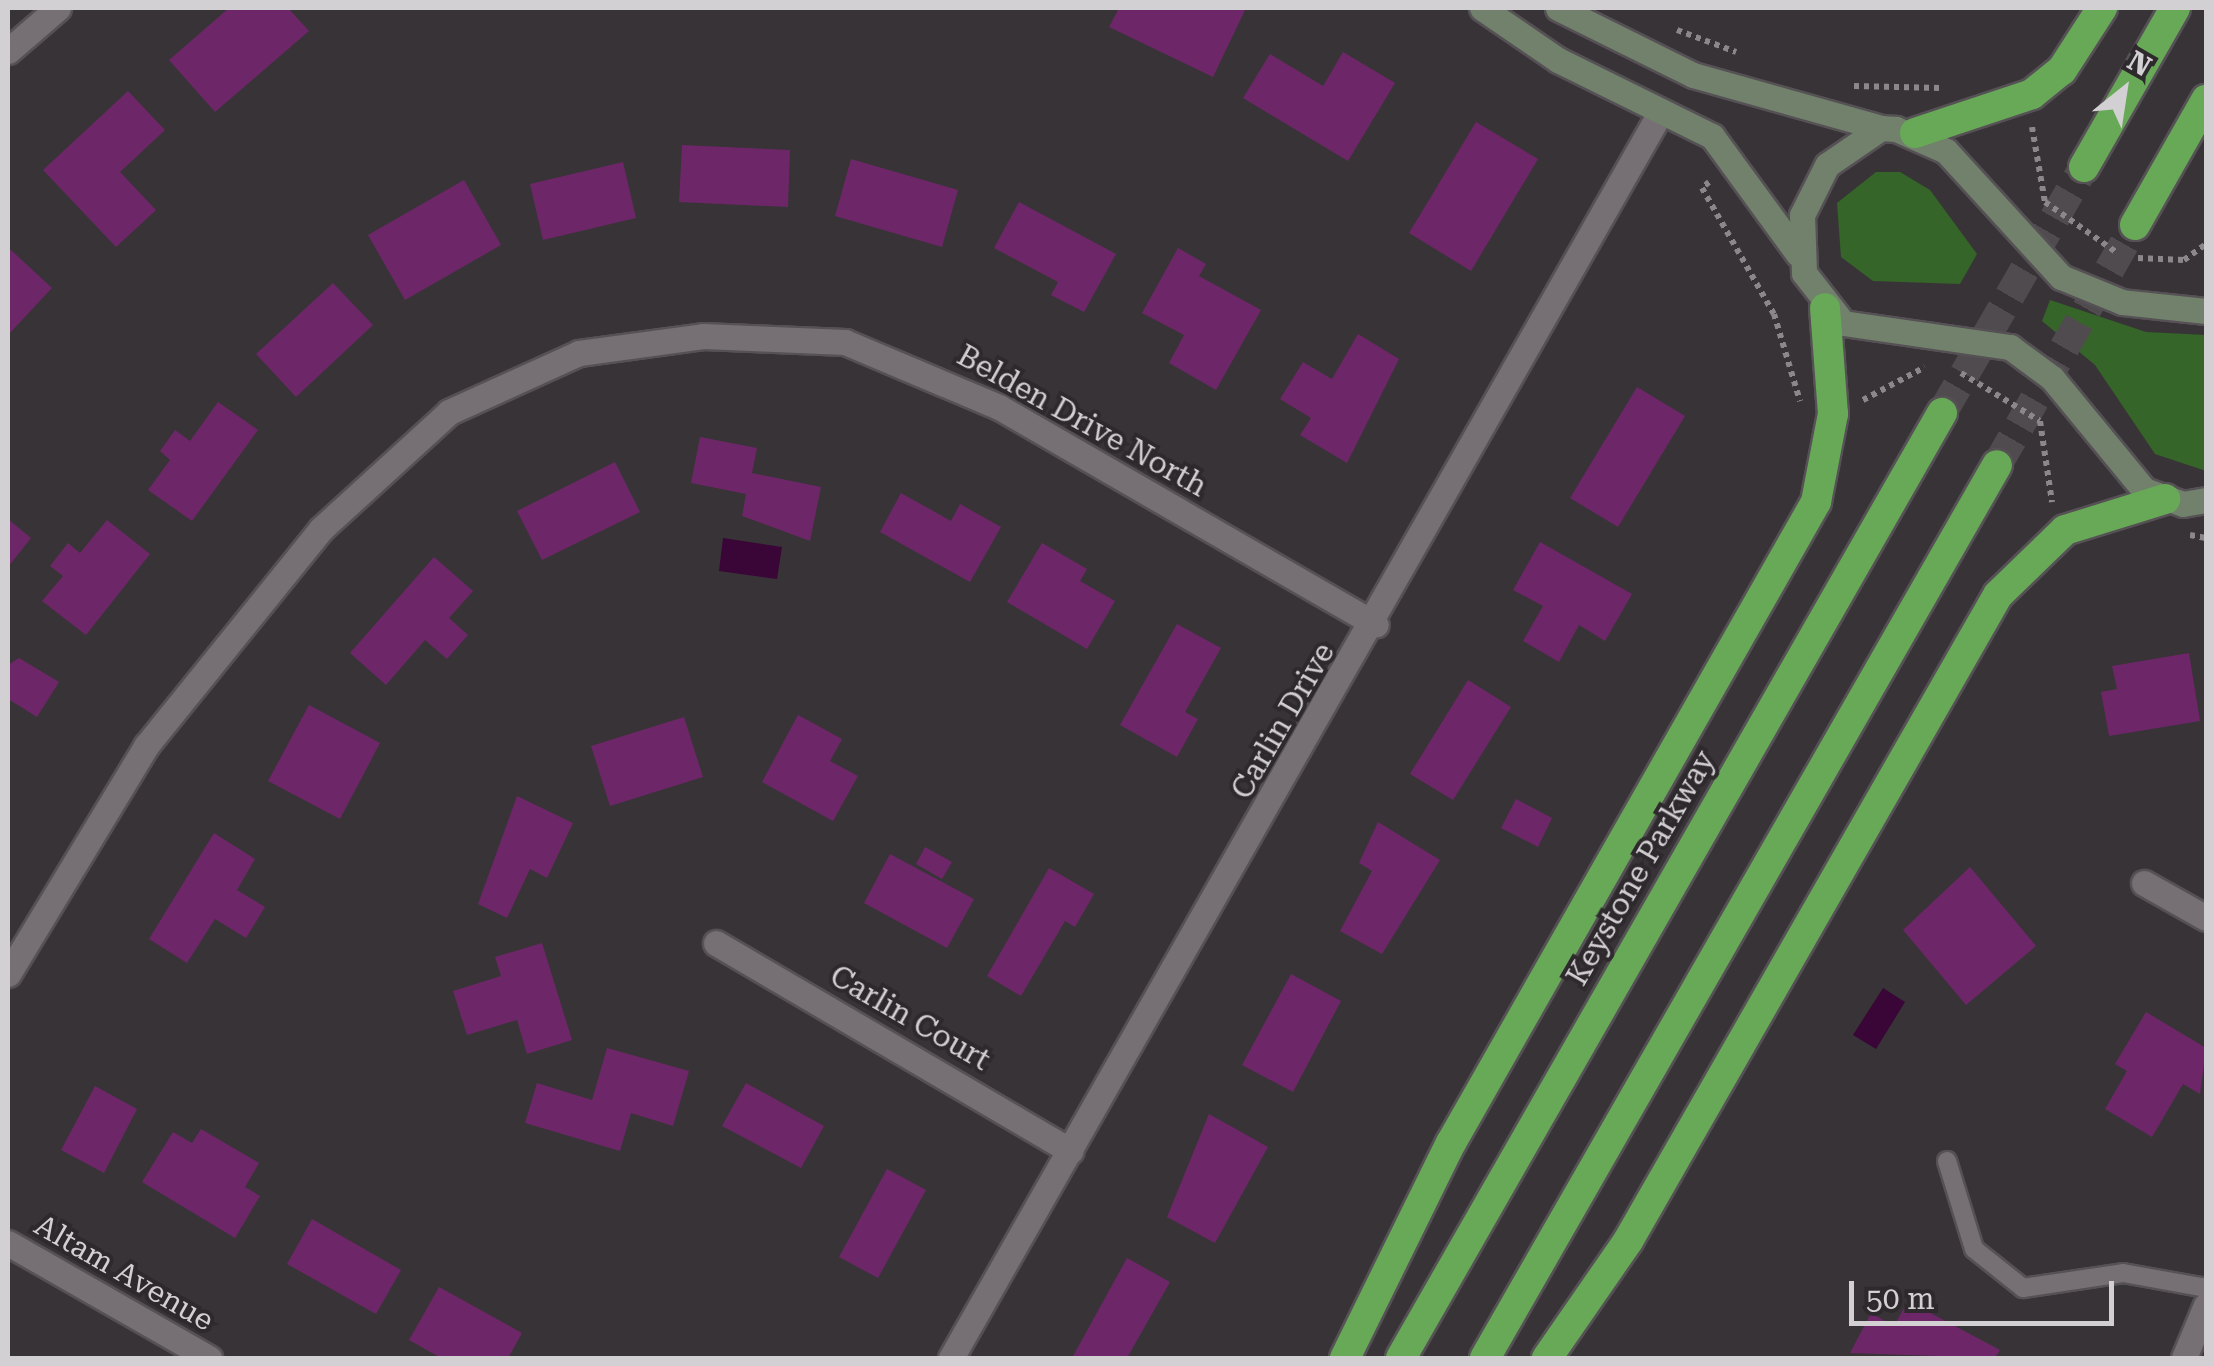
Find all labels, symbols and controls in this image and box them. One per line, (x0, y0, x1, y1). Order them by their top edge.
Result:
north arrow (2074, 40, 2174, 140)
text: N (2122, 44, 2157, 83)
street label: Belden Drive North (951, 337, 1213, 505)
street label: Carlin Drive (1224, 637, 1342, 805)
street label: Keystone Parkway (1559, 744, 1723, 992)
street label: Carlin Court (824, 958, 996, 1078)
street label: Altam Avenue (28, 1207, 220, 1339)
scale bar (1854, 1261, 2119, 1323)
text: 50 m (1866, 1281, 1935, 1316)

